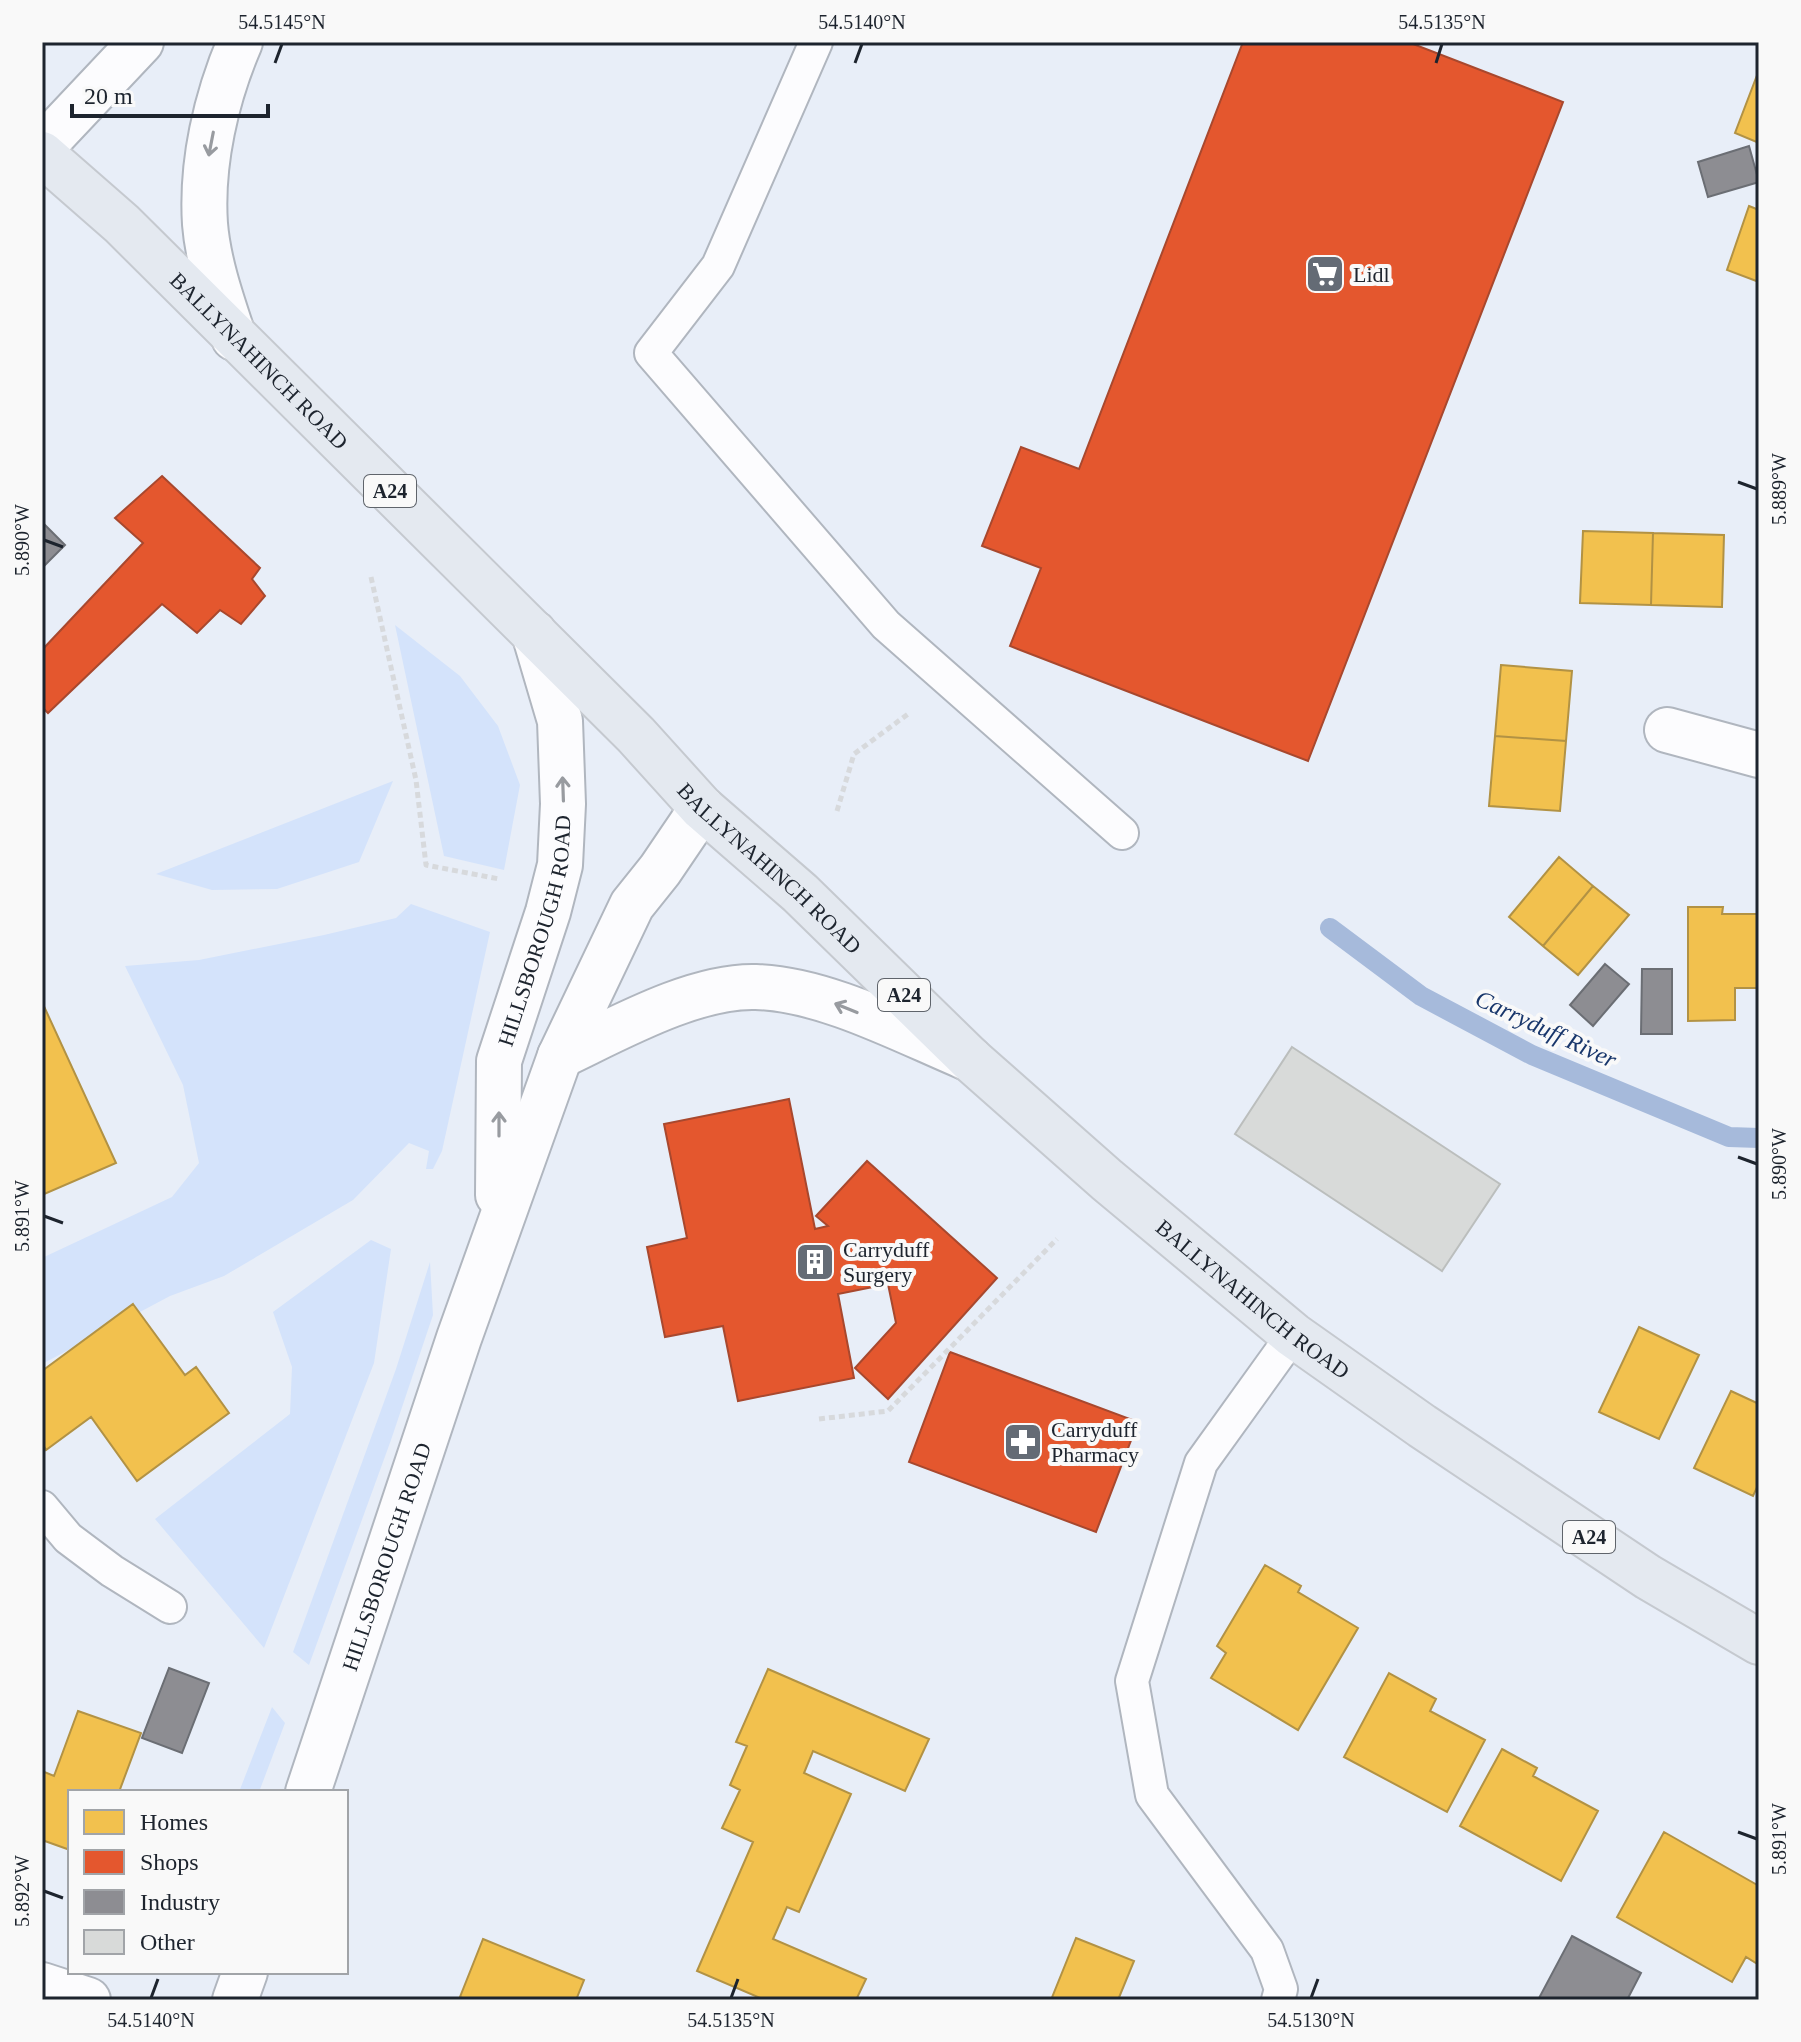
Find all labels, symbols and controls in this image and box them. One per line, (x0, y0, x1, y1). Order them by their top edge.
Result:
text: 54.5145°N (238, 11, 326, 33)
text: 54.5140°N (818, 11, 906, 33)
text: 54.5135°N (1398, 11, 1486, 33)
scale bar (72, 68, 268, 118)
text: 20 m (84, 83, 133, 109)
one-way arrow (203, 130, 218, 156)
supermarket icon: Lidl (1304, 253, 1346, 295)
place label: Lidl (1353, 262, 1390, 287)
street label: BALLYNAHINCH ROAD (165, 267, 353, 454)
text: 5.889°W (1768, 453, 1790, 525)
road number: A24 (364, 475, 416, 507)
text: 5.890°W (11, 504, 33, 576)
one-way arrow (555, 776, 570, 803)
street label: BALLYNAHINCH ROAD (673, 778, 867, 959)
street label: HILLSBOROUGH ROAD (492, 814, 575, 1049)
road number: A24 (878, 979, 930, 1011)
water label: Carryduff River (1471, 985, 1621, 1073)
one-way arrow (834, 1000, 859, 1014)
one-way arrow (491, 1111, 507, 1138)
text: 5.890°W (1768, 1128, 1790, 1200)
text: 5.891°W (11, 1180, 33, 1252)
street label: BALLYNAHINCH ROAD (1151, 1214, 1355, 1384)
place label: Carryduff Surgery (843, 1237, 930, 1287)
building icon: Carryduff Surgery (794, 1241, 836, 1283)
place label: Carryduff Pharmacy (1051, 1417, 1139, 1467)
pharmacy icon: Carryduff Pharmacy (1002, 1421, 1044, 1463)
street label: HILLSBOROUGH ROAD (337, 1439, 436, 1674)
road number: A24 (1563, 1521, 1615, 1553)
legend (68, 1790, 348, 1974)
text: 5.891°W (1768, 1803, 1790, 1875)
text: Homes (140, 1809, 208, 1835)
text: Shops (140, 1849, 199, 1875)
text: 5.892°W (11, 1855, 33, 1927)
text: Industry (140, 1889, 220, 1915)
text: Other (140, 1929, 195, 1955)
text: 54.5140°N (107, 2009, 195, 2031)
text: 54.5135°N (687, 2009, 775, 2031)
text: 54.5130°N (1267, 2009, 1355, 2031)

